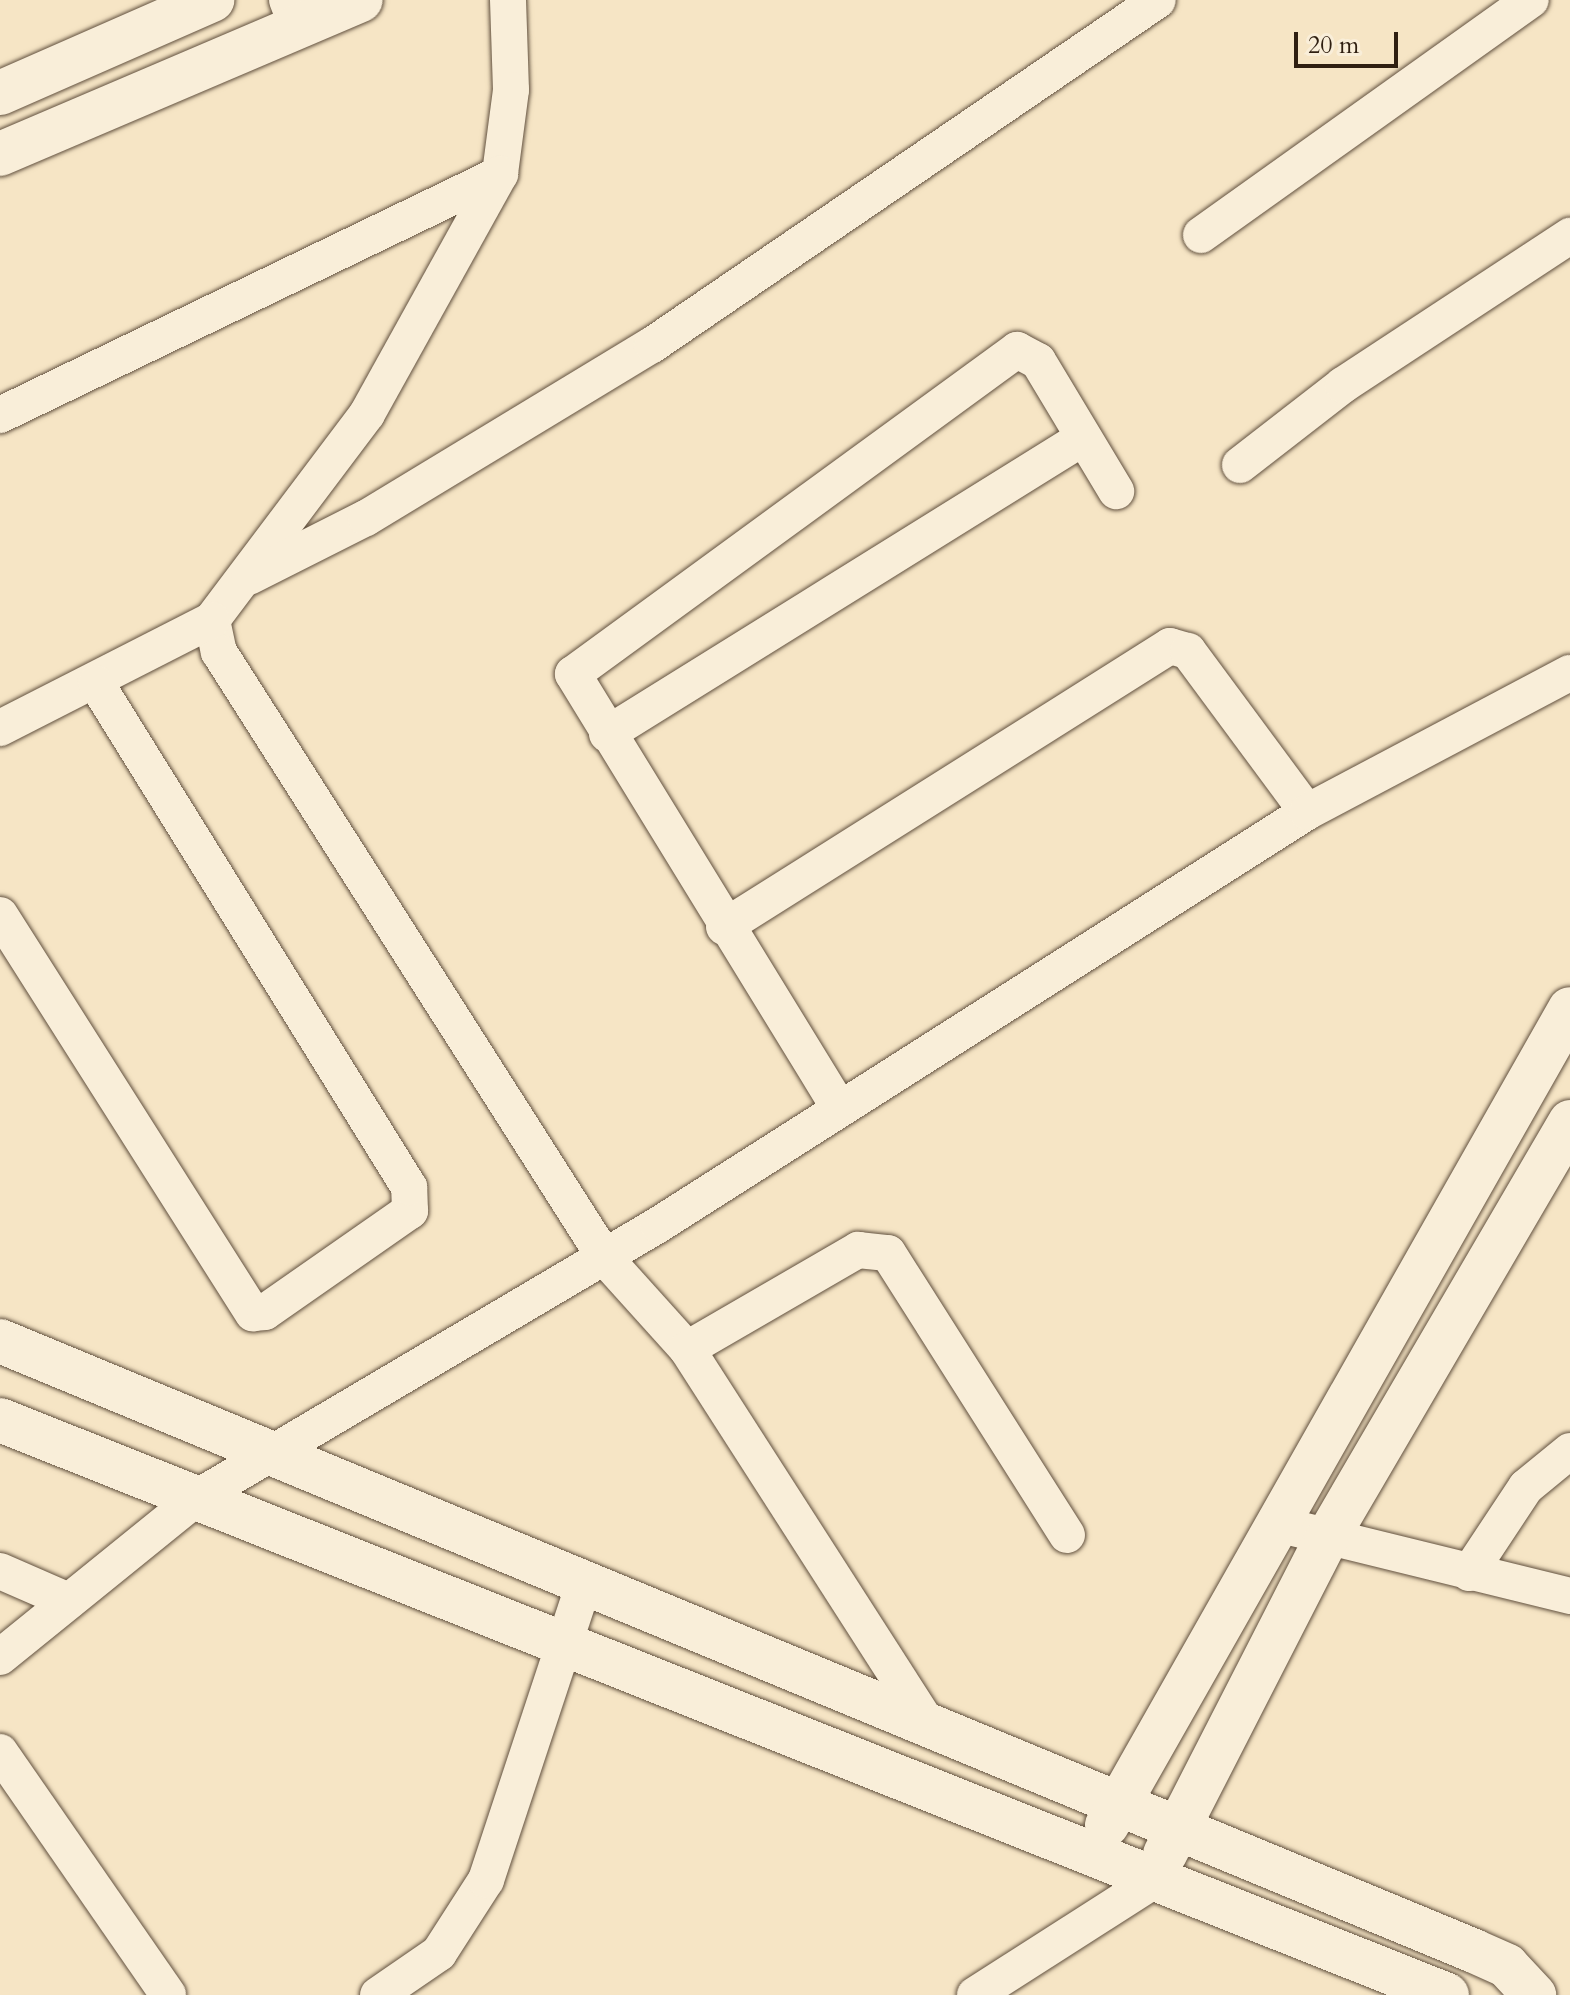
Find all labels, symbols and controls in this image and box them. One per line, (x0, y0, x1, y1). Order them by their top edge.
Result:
scale bar (1298, 16, 1402, 66)
text: 20 m (1308, 29, 1359, 62)

